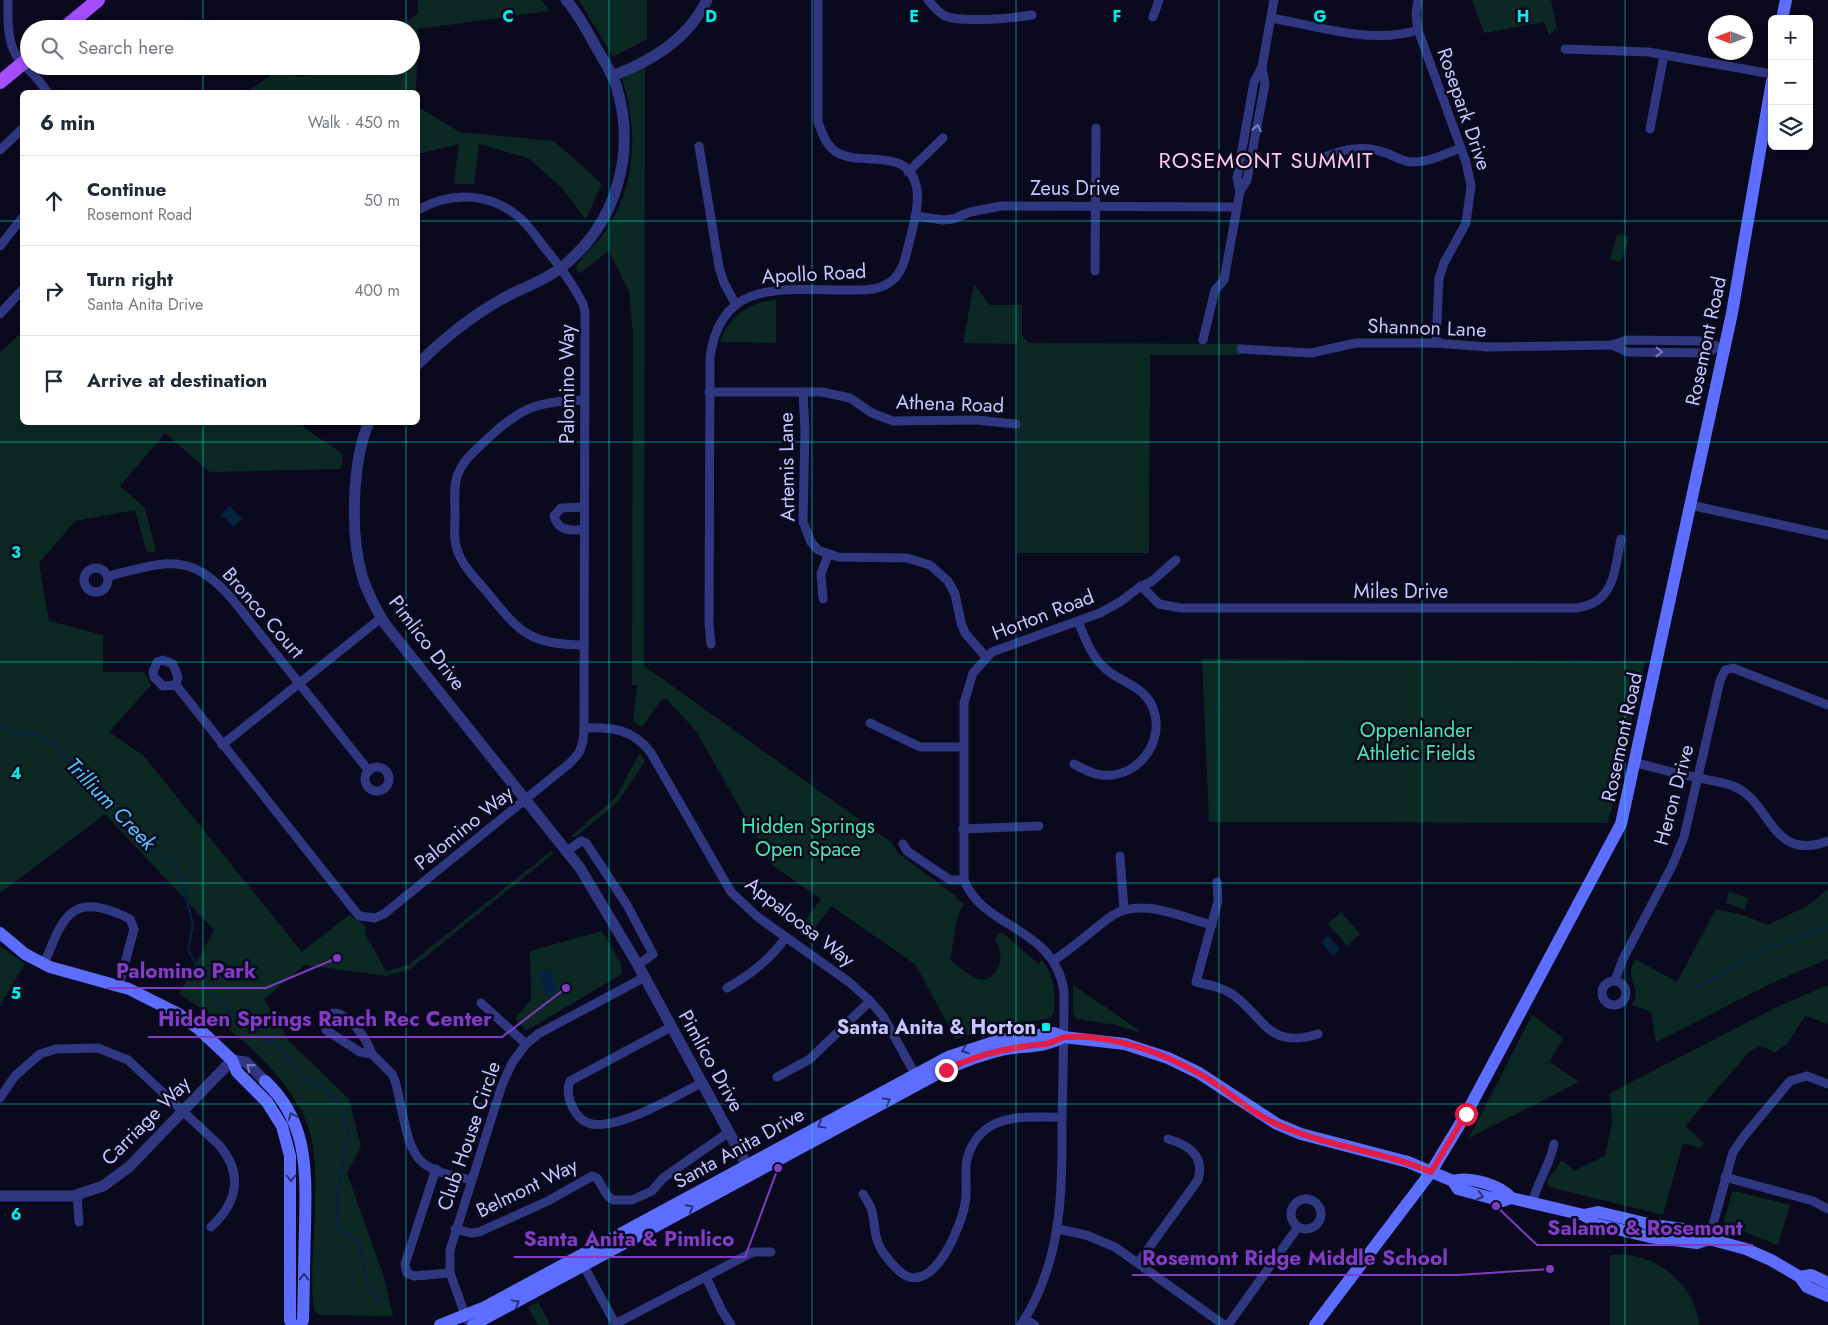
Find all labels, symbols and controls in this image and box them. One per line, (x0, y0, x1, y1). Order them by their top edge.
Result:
text: C (502, 5, 514, 28)
text: D (705, 5, 717, 28)
text: E (909, 5, 919, 28)
text: F (1113, 5, 1121, 28)
text: G (1313, 5, 1327, 28)
text: H (1517, 5, 1529, 28)
north arrow (1708, 15, 1753, 60)
map controls (1768, 15, 1813, 150)
button: + (1768, 15, 1813, 60)
search box (20, 20, 420, 75)
icon: search (38, 34, 66, 62)
text: Search here (78, 34, 174, 61)
street label: Rosepark Drive (1430, 44, 1498, 174)
button: − (1768, 60, 1813, 105)
button: layers (1768, 105, 1813, 150)
text: 6 min (40, 108, 95, 138)
text: Walk · 450 m (308, 111, 400, 134)
one-way arrow (1251, 124, 1262, 132)
district label: ROSEMONT SUMMIT (1158, 144, 1374, 176)
street label: Zeus Drive (1030, 174, 1120, 203)
text: Continue (87, 176, 166, 203)
icon: ahead (40, 187, 68, 215)
text: 50 m (364, 189, 400, 212)
text: Rosemont Road (87, 203, 192, 226)
street label: Apollo Road (761, 257, 867, 291)
text: Turn right (87, 266, 173, 293)
street label: Rosemont Road (1678, 274, 1734, 408)
icon: right (40, 277, 68, 305)
text: 400 m (354, 279, 400, 302)
text: Santa Anita Drive (87, 293, 203, 316)
street label: Shannon Lane (1367, 311, 1487, 345)
street label: Palomino Way (553, 324, 582, 444)
one-way arrow (1656, 347, 1663, 357)
icon: arrive (40, 367, 68, 395)
text: Arrive at destination (87, 367, 267, 394)
street label: Athena Road (895, 388, 1005, 420)
street label: Artemis Lane (772, 412, 802, 522)
text: 3 (11, 541, 21, 564)
street label: Bronco Court (215, 561, 311, 665)
street label: Miles Drive (1354, 577, 1448, 606)
street label: Horton Road (988, 582, 1098, 648)
street label: Pimlico Drive (382, 589, 472, 697)
street label: Rosemont Road (1594, 670, 1650, 804)
park label: Oppenlander Athletic Fields (1357, 716, 1475, 768)
street label: Heron Drive (1647, 741, 1701, 849)
water label: Trillium Creek (59, 751, 164, 858)
text: 4 (10, 762, 22, 785)
street label: Palomino Way (408, 779, 520, 877)
park label: Hidden Springs Open Space (741, 812, 875, 864)
street label: Appaloosa Way (739, 870, 861, 974)
callout: Palomino Park (106, 952, 266, 988)
text: Palomino Park (116, 956, 256, 986)
text: 5 (11, 982, 21, 1005)
callout: Hidden Springs Ranch Rec Center (148, 1001, 502, 1037)
text: Hidden Springs Ranch Rec Center (158, 1004, 492, 1034)
street label: Pimlico Drive (671, 1005, 751, 1117)
place label: Santa Anita & Horton (837, 1013, 1036, 1042)
marker: Santa Anita & Horton (1040, 1021, 1052, 1033)
one-way arrow (961, 1044, 970, 1054)
street label: Club House Circle (430, 1057, 508, 1215)
route end (935, 1059, 958, 1082)
one-way arrow (247, 1064, 256, 1073)
street label: Carriage Way (95, 1070, 197, 1172)
one-way arrow (882, 1098, 891, 1108)
street label: Santa Anita Drive (668, 1100, 810, 1196)
route start (1455, 1103, 1478, 1126)
one-way arrow (287, 1112, 298, 1121)
one-way arrow (817, 1119, 826, 1129)
street label: Belmont Way (471, 1151, 583, 1225)
one-way arrow (286, 1174, 296, 1182)
one-way arrow (1475, 1190, 1484, 1201)
text: 6 (11, 1203, 21, 1226)
one-way arrow (685, 1205, 694, 1215)
callout: Salamo & Rosemont (1537, 1209, 1753, 1245)
text: Salamo & Rosemont (1547, 1213, 1743, 1243)
callout: Santa Anita & Pimlico (514, 1221, 745, 1257)
text: Santa Anita & Pimlico (524, 1224, 734, 1254)
callout: Rosemont Ridge Middle School (1132, 1239, 1458, 1275)
text: Rosemont Ridge Middle School (1142, 1243, 1448, 1273)
one-way arrow (299, 1273, 309, 1280)
one-way arrow (511, 1299, 520, 1309)

